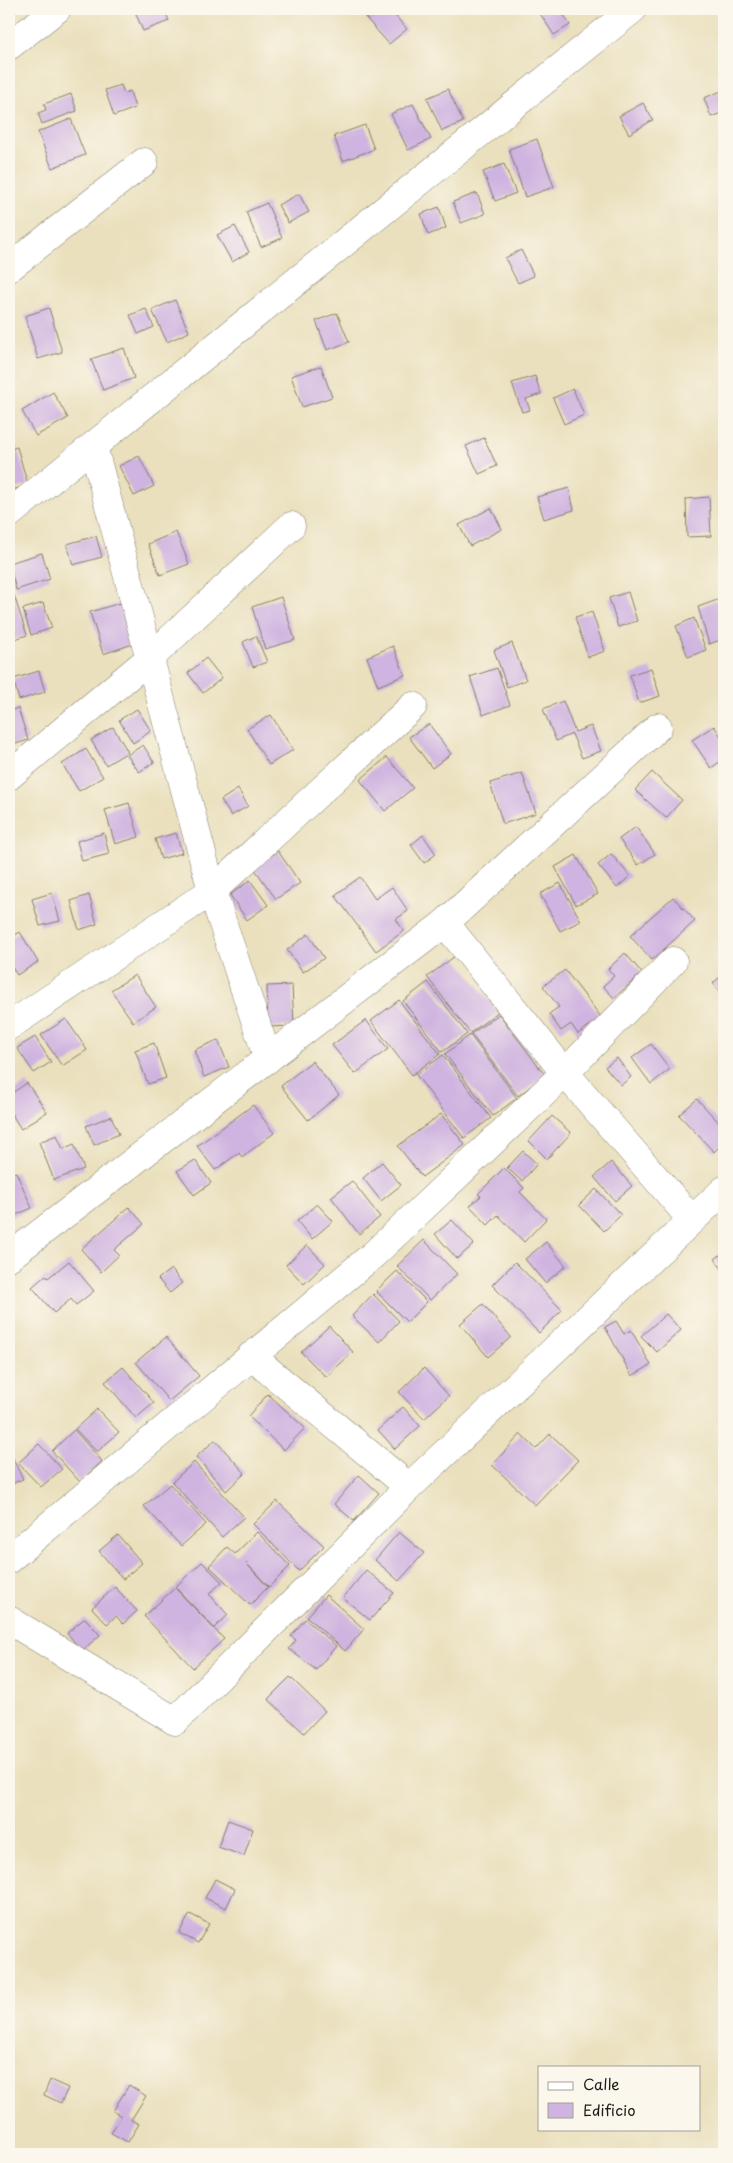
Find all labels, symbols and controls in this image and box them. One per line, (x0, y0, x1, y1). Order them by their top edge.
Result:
legend (538, 2066, 700, 2130)
text: Calle (583, 2072, 620, 2095)
text: Edificio (583, 2098, 636, 2121)

